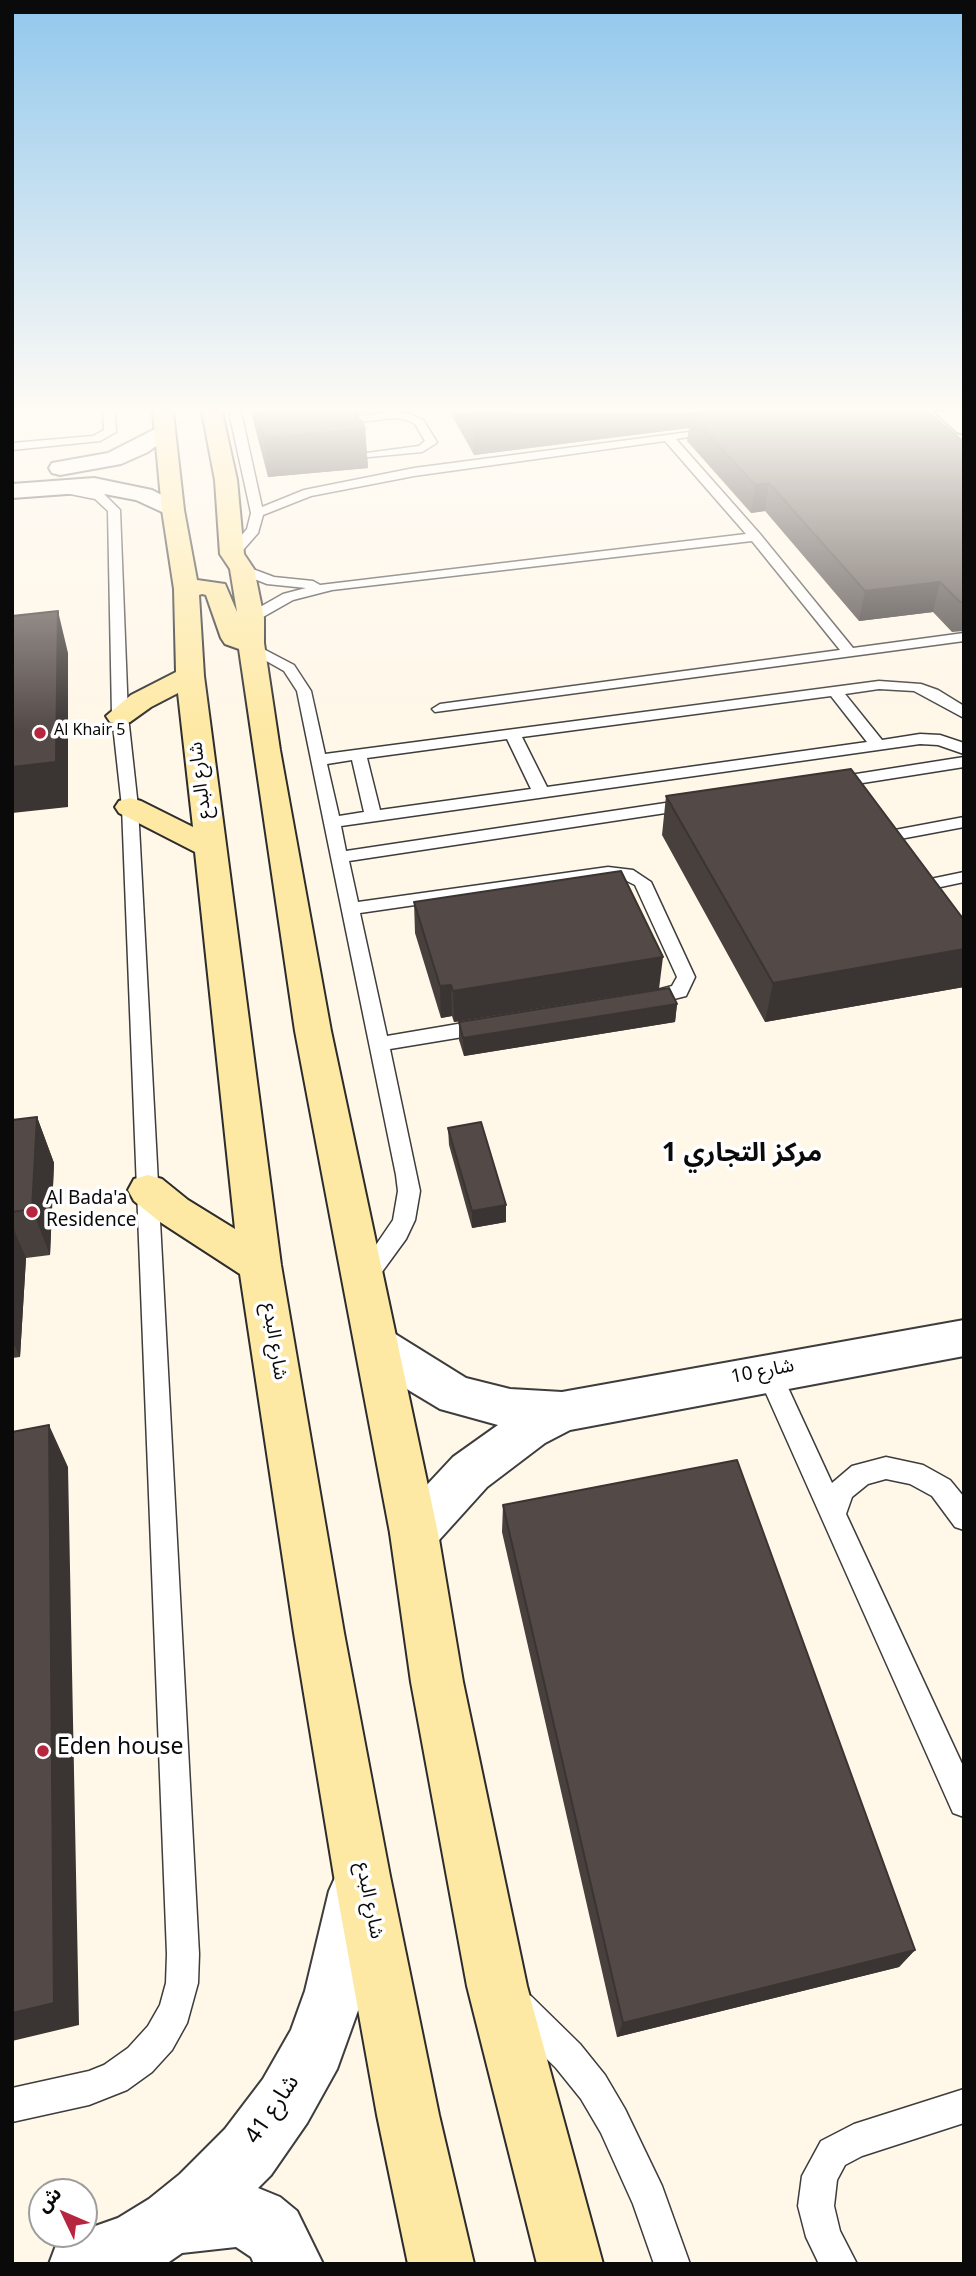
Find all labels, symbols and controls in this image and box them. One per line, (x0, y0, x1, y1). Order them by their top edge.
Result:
place label: Al Khair 5 (54, 723, 125, 743)
marker: Al Khair 5 (32, 725, 48, 741)
street label: شارع البدع (187, 740, 219, 820)
district label: مركز التجاري 1 (662, 1141, 822, 1173)
place label: Al Bada'a Residence (46, 1190, 137, 1234)
marker: Al Bada'a Residence (24, 1204, 40, 1220)
street label: شارع البدع (255, 1302, 289, 1382)
street label: شارع 10 (730, 1357, 796, 1391)
place label: Eden house (57, 1737, 183, 1765)
marker: Eden house (35, 1743, 51, 1759)
street label: شارع البدع (348, 1861, 386, 1941)
street label: شارع 41 (242, 2071, 308, 2151)
text: ش (26, 2177, 73, 2223)
north arrow (28, 2178, 98, 2248)

